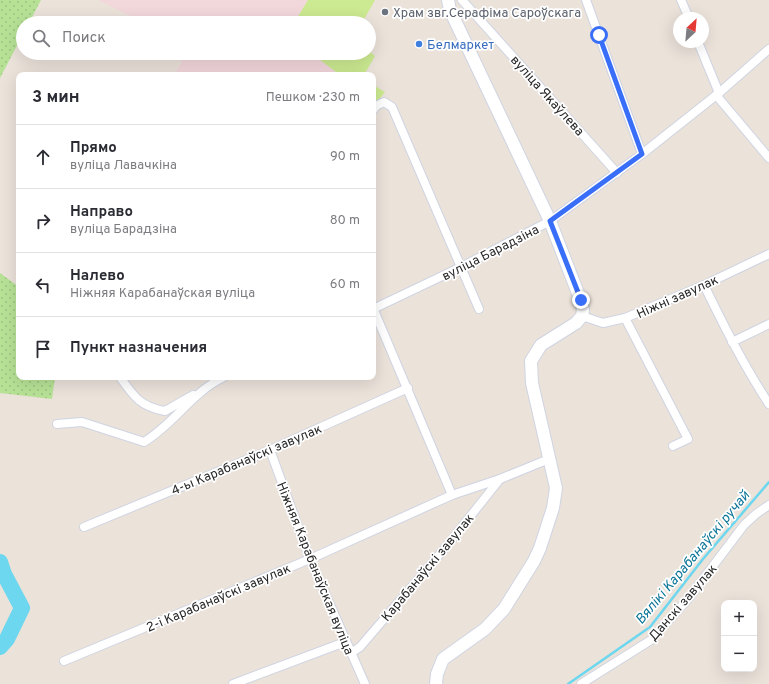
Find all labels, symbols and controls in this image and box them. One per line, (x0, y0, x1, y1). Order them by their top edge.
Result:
place label: Храм звг.Серафіма Сароўскага (393, 6, 581, 22)
marker: Храм звг.Серафіма Сароўскага (380, 7, 390, 17)
north arrow (673, 12, 709, 48)
search box (16, 16, 376, 60)
route start (590, 26, 608, 44)
icon: search (30, 27, 52, 49)
text: Поиск (62, 29, 106, 48)
place label: Белмаркет (427, 38, 494, 54)
marker: Белмаркет (414, 39, 424, 49)
street label: вуліца Якаўлева (506, 53, 587, 140)
text: 3 мин (32, 87, 80, 109)
text: Пешком · 230 m (266, 90, 360, 106)
text: Прямо (70, 139, 117, 158)
icon: ahead (32, 146, 54, 168)
text: 90 m (330, 149, 360, 165)
text: вуліца Лавачкіна (70, 158, 177, 174)
text: Направо (70, 203, 133, 222)
icon: right (32, 210, 54, 232)
text: 80 m (330, 213, 360, 229)
text: вуліца Барадзіна (70, 222, 177, 238)
street label: вуліца Барадзіна (440, 222, 542, 285)
text: Налево (70, 267, 125, 286)
street label: Ніжні завулак (634, 273, 721, 323)
icon: left (32, 274, 54, 296)
text: 60 m (330, 277, 360, 293)
text: Ніжняя Карабанаўская вуліца (70, 286, 255, 302)
route end (572, 291, 590, 309)
icon: arrive (32, 338, 54, 360)
text: Пункт назначения (70, 339, 207, 358)
street label: 4-ы Карабанаўскі завулак (169, 422, 324, 500)
street label: Ніжняя Карабанаўская вуліца (272, 480, 356, 658)
water label: Вялікі Карабанаўскі ручай (632, 487, 755, 628)
street label: Карабанаўскі завулак (379, 511, 478, 625)
street label: 2-і Карабанаўскі завулак (144, 561, 293, 636)
street label: Данскі завулак (646, 562, 721, 645)
map controls (721, 600, 757, 672)
button: + (721, 600, 757, 636)
button: − (721, 636, 757, 672)

